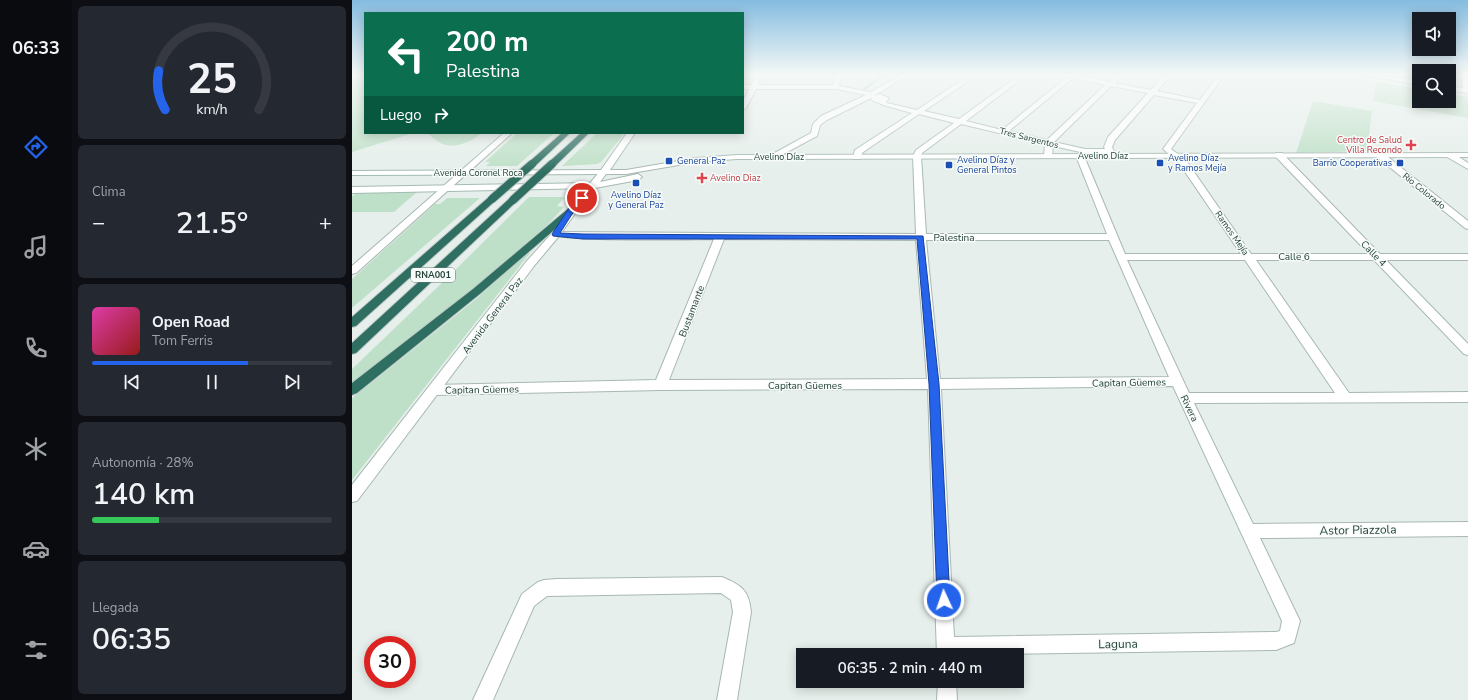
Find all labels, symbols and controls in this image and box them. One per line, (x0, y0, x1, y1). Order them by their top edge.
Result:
map controls (1412, 12, 1456, 108)
button: sound (1412, 12, 1456, 56)
text: 200 m (446, 23, 529, 61)
icon: left (380, 28, 432, 80)
text: 06:33 (12, 36, 60, 60)
text: 25 (187, 51, 237, 108)
text: Palestina (446, 59, 520, 83)
button: search (1412, 64, 1456, 108)
text: km/h (196, 100, 228, 119)
icon: right (430, 104, 452, 126)
text: Luego (380, 105, 422, 125)
street label: Tres Sargentos (998, 125, 1060, 151)
icon: directions (22, 133, 50, 161)
place label: Centro de Salud Villa Recondo (1337, 134, 1402, 156)
marker: Centro de Salud Villa Recondo (1405, 139, 1417, 151)
street label: Avelino Díaz (1078, 150, 1128, 162)
street label: Avelino Díaz (754, 151, 804, 163)
place label: Avelino Díaz y Ramos Mejía (1168, 152, 1227, 174)
place label: Avelino Díaz y General Pintos (957, 154, 1016, 176)
place label: General Paz (677, 155, 726, 167)
marker: General Paz (664, 156, 674, 166)
place label: Barrio Cooperativas (1313, 157, 1392, 169)
marker: Avelino Díaz y Ramos Mejía (1155, 158, 1165, 168)
marker: Barrio Cooperativas (1395, 158, 1405, 168)
marker: Avelino Díaz y General Pintos (944, 160, 954, 170)
street label: Avenida Coronel Roca (434, 167, 523, 179)
street label: Río Colorado (1400, 170, 1448, 212)
place label: Avelino Diaz (710, 172, 761, 184)
marker: Avelino Diaz (697, 173, 707, 183)
marker: Avelino Díaz y General Paz (631, 178, 641, 188)
pin (565, 181, 599, 215)
text: Clima (92, 183, 126, 201)
icon: arrive (571, 187, 593, 209)
place label: Avelino Díaz y General Paz (608, 189, 664, 211)
text: 21.5° (176, 203, 248, 244)
text: − (92, 208, 105, 238)
text: + (319, 208, 332, 238)
street label: Ramos Mejía (1212, 208, 1252, 258)
street label: Palestina (933, 231, 975, 245)
icon: music (22, 233, 50, 261)
street label: Calle 4 (1357, 237, 1389, 270)
street label: Calle 6 (1278, 250, 1310, 264)
road number: RNA001 (411, 268, 455, 282)
street label: Avenida General Paz (459, 274, 527, 357)
street label: Bustamante (676, 284, 708, 339)
text: Open Road (152, 312, 230, 332)
text: Tom Ferris (152, 332, 213, 350)
icon: phone (22, 334, 50, 362)
icon: previous (121, 371, 143, 393)
icon: pause (201, 371, 223, 393)
icon: next (281, 371, 303, 393)
street label: Capitan Güemes (1092, 375, 1166, 391)
street label: Capitan Güemes (768, 379, 842, 393)
street label: Capitan Güemes (445, 382, 519, 398)
street label: Rivera (1177, 393, 1202, 424)
icon: climate (22, 435, 50, 463)
text: Autonomía · 28% (92, 454, 193, 472)
text: 140 km (92, 474, 195, 515)
street label: Astor Piazzola (1319, 521, 1397, 539)
icon: car (22, 535, 50, 563)
position arrow (923, 579, 965, 621)
text: Llegada (92, 599, 139, 617)
text: 06:35 (92, 619, 171, 660)
icon: filters (22, 636, 50, 664)
speed limit sign: 30 (364, 636, 416, 688)
street label: Laguna (1098, 636, 1138, 652)
text: 06:35 · 2 min · 440 m (838, 658, 982, 678)

